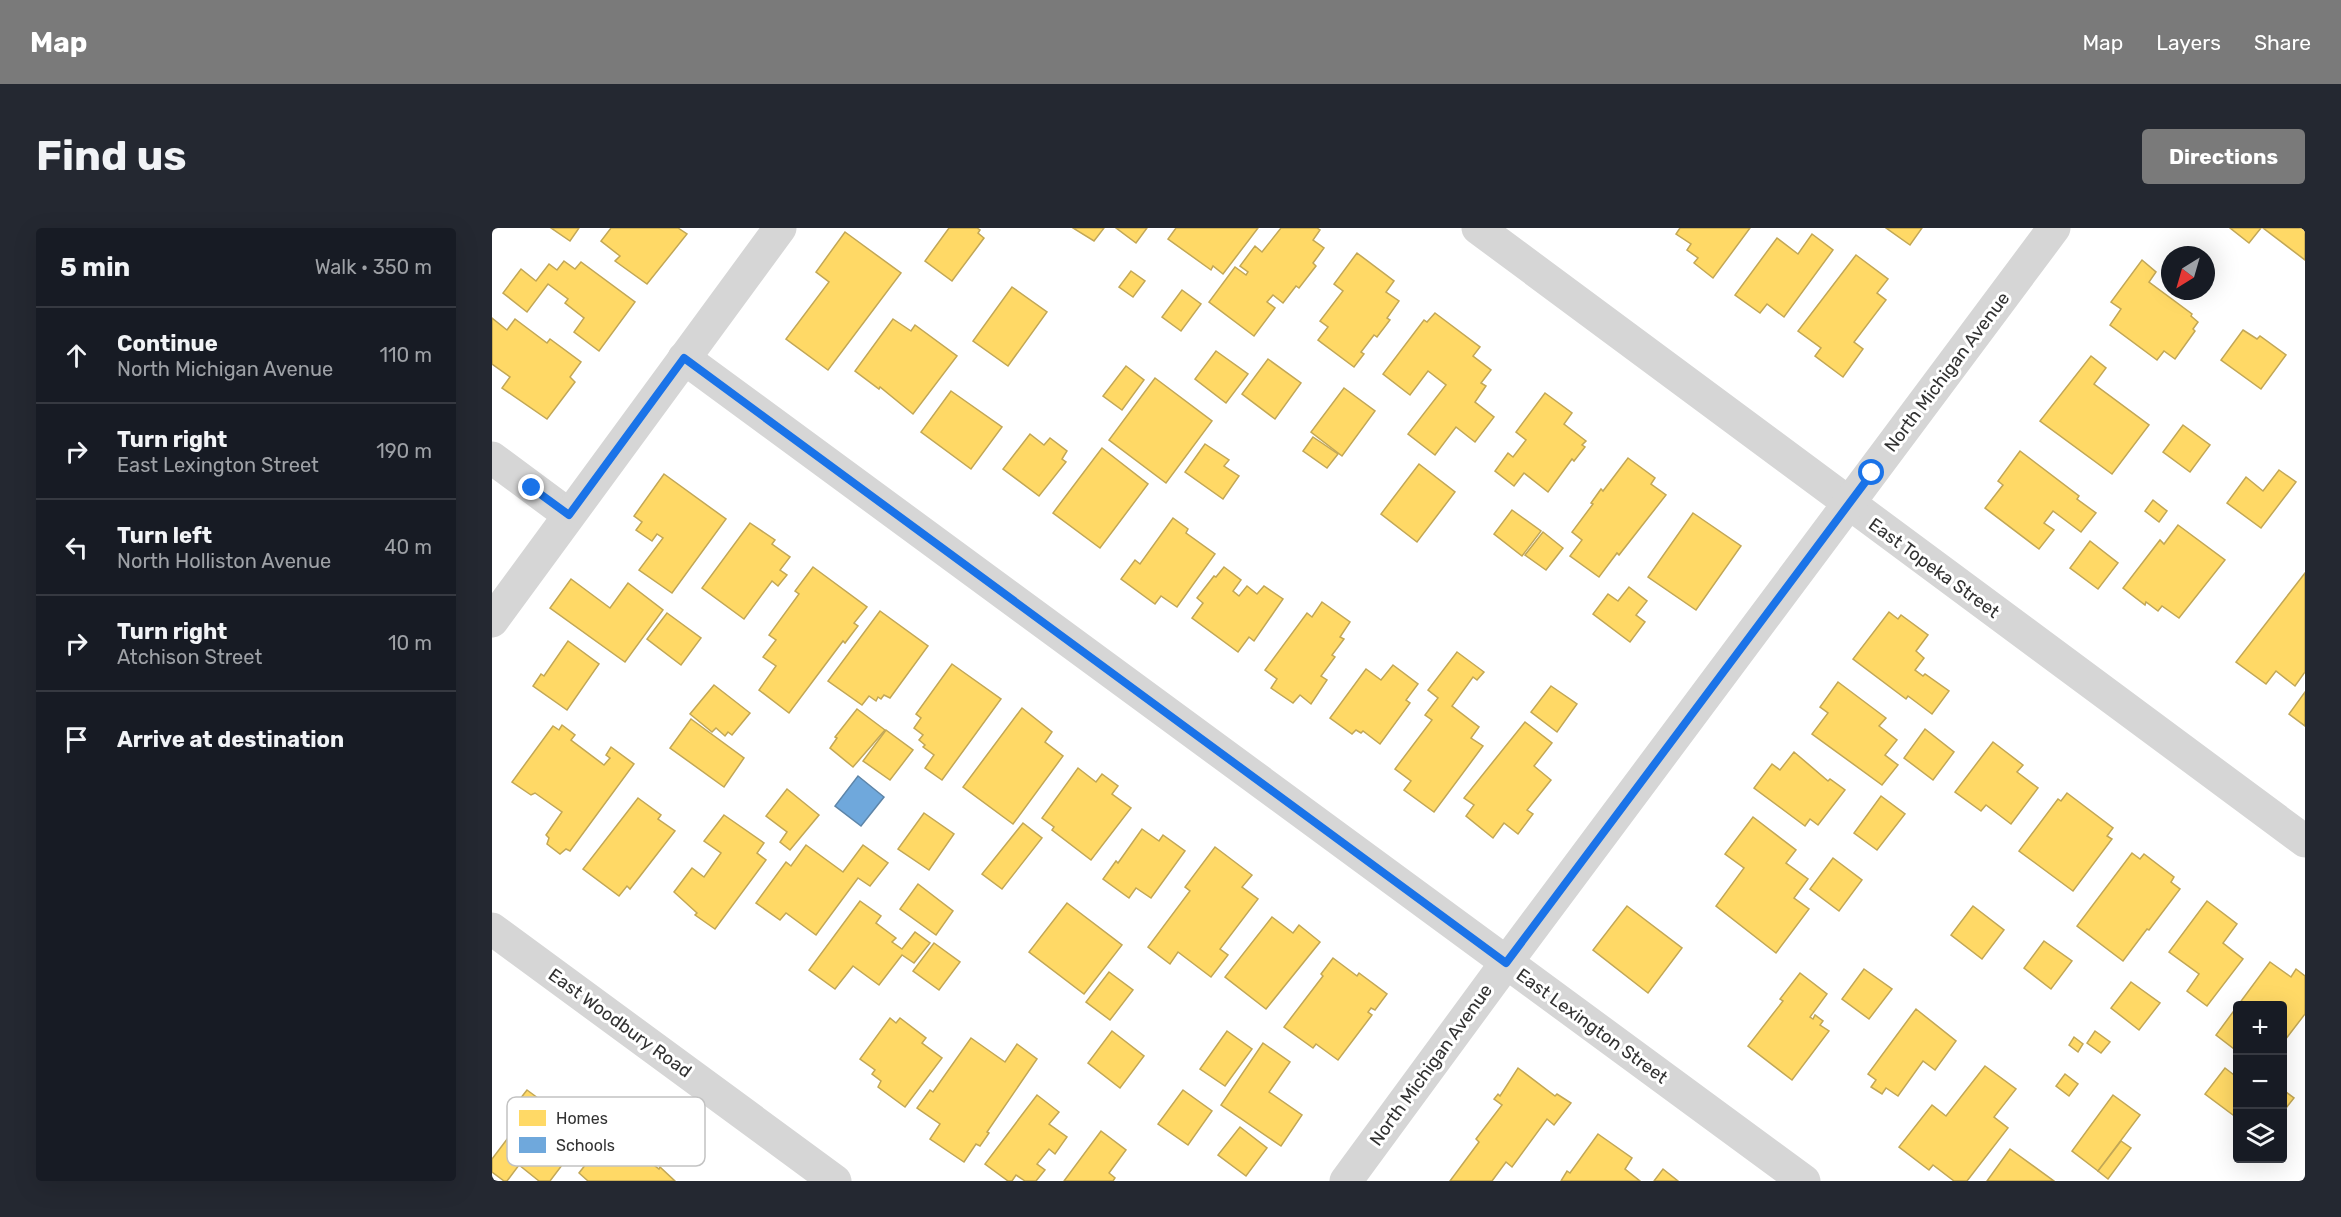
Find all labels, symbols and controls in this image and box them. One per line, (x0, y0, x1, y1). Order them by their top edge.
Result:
text: Map (30, 26, 87, 59)
text: Map (2082, 30, 2123, 55)
text: Layers (2156, 30, 2221, 55)
text: Share (2254, 30, 2311, 55)
button: Directions (2142, 129, 2305, 184)
text: Find us (36, 131, 187, 181)
north arrow (2161, 246, 2215, 300)
text: 5 min (60, 252, 130, 283)
text: Walk · 350 m (315, 255, 432, 279)
street label: North Michigan Avenue (1880, 288, 2014, 456)
text: Continue (117, 330, 218, 357)
icon: ahead (60, 339, 93, 372)
text: 110 m (380, 343, 432, 367)
text: North Michigan Avenue (117, 357, 333, 381)
text: Turn right (117, 426, 227, 453)
icon: right (60, 435, 93, 468)
text: 190 m (376, 439, 432, 463)
text: East Lexington Street (117, 453, 319, 477)
route start (1858, 459, 1884, 485)
route end (518, 474, 544, 500)
street label: East Topeka Street (1864, 513, 2004, 623)
text: Turn left (117, 522, 212, 549)
icon: left (60, 531, 93, 564)
text: 40 m (384, 535, 432, 559)
text: North Holliston Avenue (117, 549, 331, 573)
text: Turn right (117, 618, 227, 645)
icon: right (60, 627, 93, 660)
text: 10 m (388, 631, 432, 655)
text: Atchison Street (117, 645, 262, 669)
icon: arrive (60, 723, 93, 756)
text: Arrive at destination (117, 726, 344, 753)
street label: East Woodbury Road (544, 964, 696, 1082)
street label: East Lexington Street (1512, 964, 1672, 1088)
street label: North Michigan Avenue (1365, 980, 1497, 1150)
map controls (2233, 1001, 2287, 1163)
button: + (2233, 1001, 2287, 1055)
button: − (2233, 1055, 2287, 1109)
legend (507, 1097, 705, 1166)
text: Homes (556, 1109, 608, 1128)
button: layers (2233, 1109, 2287, 1163)
text: Schools (556, 1136, 615, 1155)

